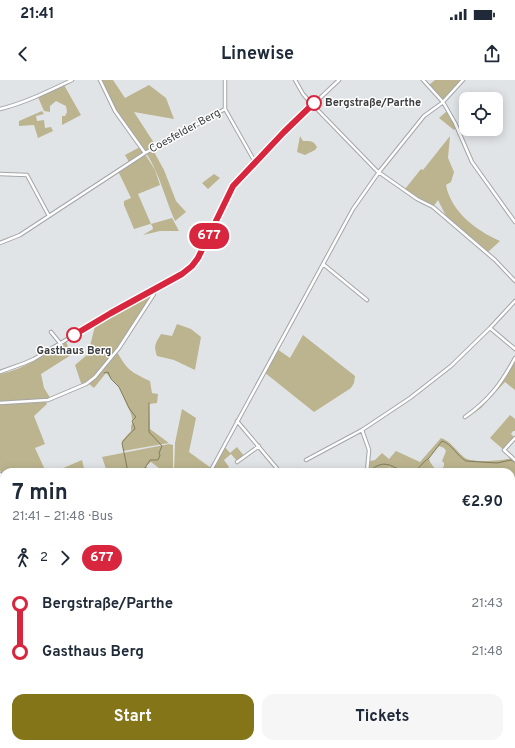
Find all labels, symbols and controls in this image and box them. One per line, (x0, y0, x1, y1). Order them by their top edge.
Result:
text: 21:41 (20, 5, 54, 24)
icon: back (12, 43, 34, 65)
text: Linewise (221, 43, 294, 66)
icon: share (481, 43, 503, 65)
map controls (459, 92, 503, 136)
button: locate (459, 92, 503, 136)
marker: Bergstraße/Parthe (306, 95, 322, 111)
place label: Bergstraße/Parthe (325, 96, 421, 110)
street label: Coesfelder Berg (147, 106, 223, 156)
line badge: 677 (186, 223, 232, 249)
text: 677 (197, 227, 221, 244)
marker: Gasthaus Berg (66, 327, 82, 343)
place label: Gasthaus Berg (37, 344, 111, 358)
text: 7 min (12, 480, 68, 507)
text: €2.90 (462, 493, 503, 512)
text: 21:41 – 21:48 · Bus (12, 509, 113, 525)
icon: walk (12, 547, 34, 569)
icon: forward (54, 547, 76, 569)
text: 677 (90, 549, 114, 566)
text: 2 (40, 550, 48, 566)
text: Bergstraße/Parthe (42, 595, 173, 614)
text: 21:43 (471, 596, 503, 612)
text: Gasthaus Berg (42, 643, 144, 662)
text: 21:48 (471, 644, 503, 660)
button: Start (12, 694, 254, 740)
button: Tickets (262, 694, 503, 740)

